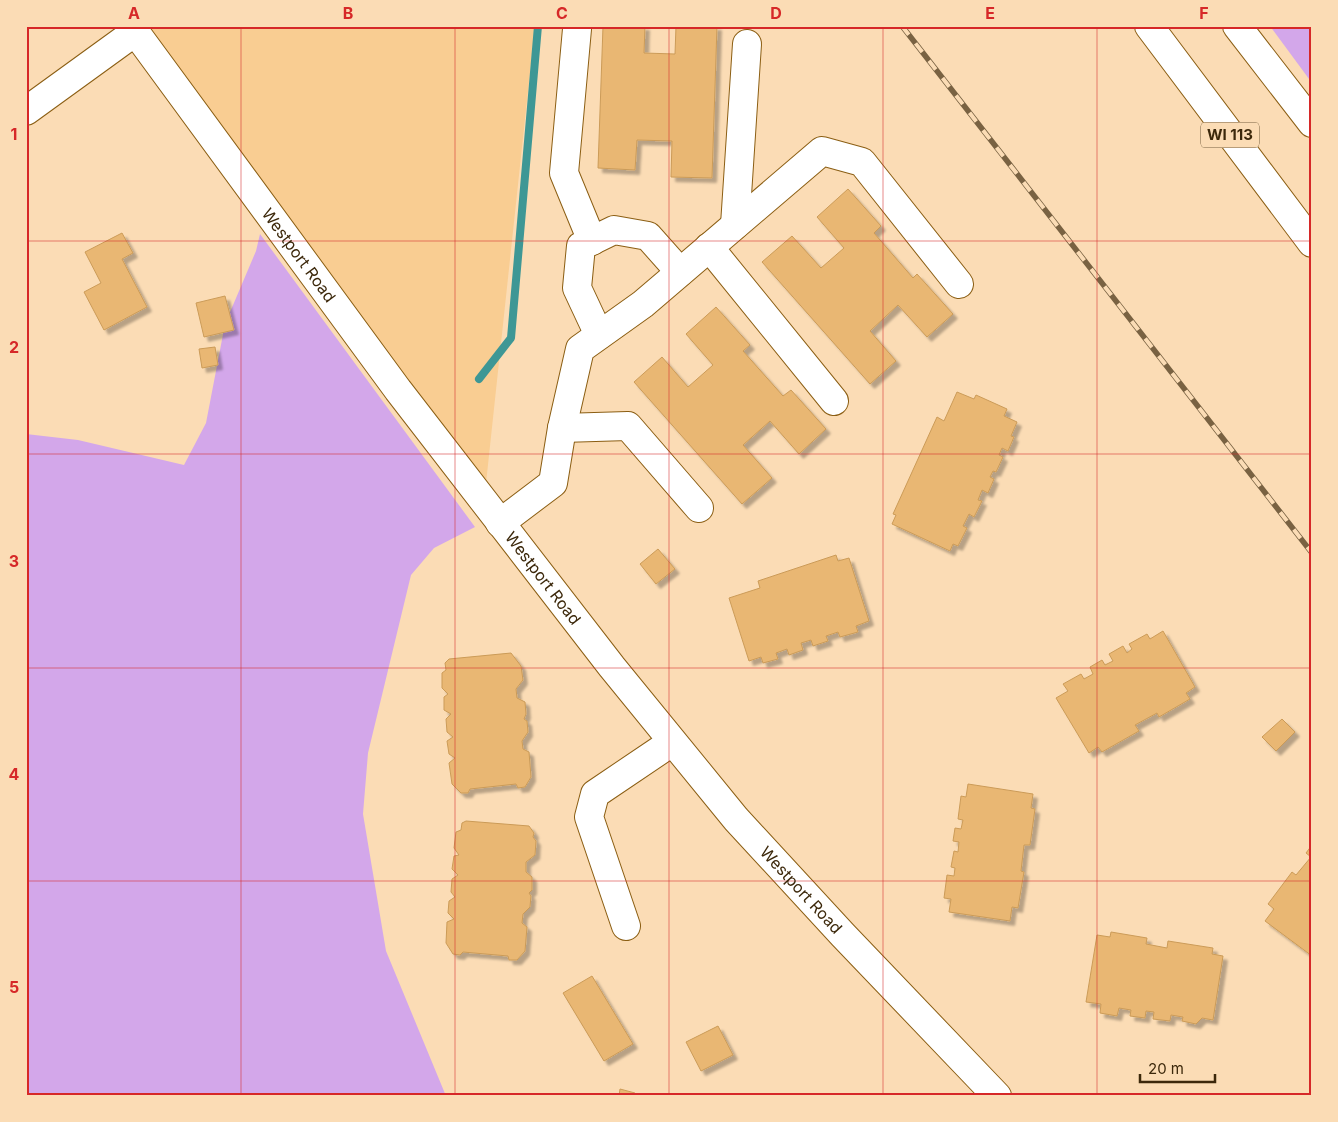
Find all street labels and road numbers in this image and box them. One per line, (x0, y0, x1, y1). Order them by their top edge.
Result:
road number: WI 113 (1201, 122, 1259, 148)
street label: Westport Road (258, 204, 340, 306)
street label: Westport Road (501, 528, 585, 628)
street label: Westport Road (756, 842, 847, 938)

